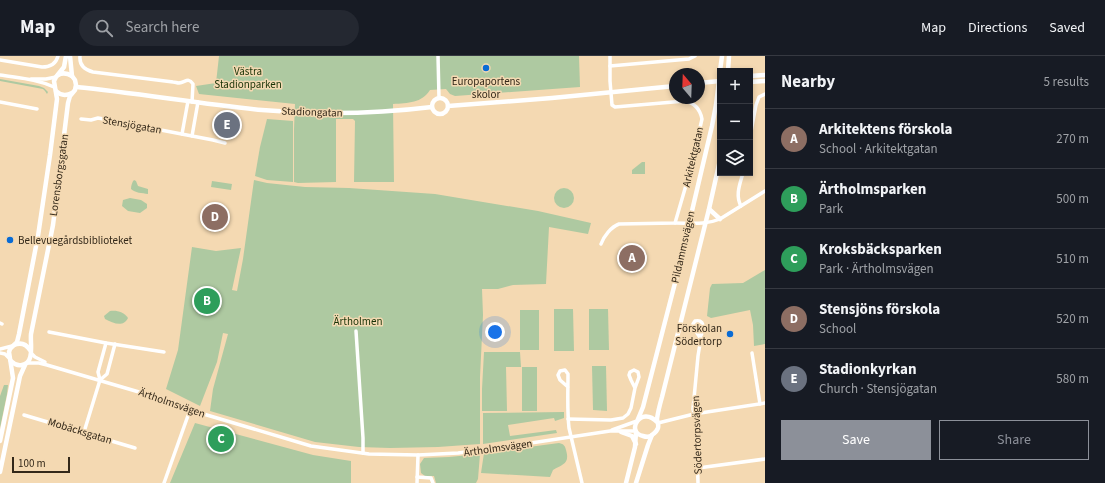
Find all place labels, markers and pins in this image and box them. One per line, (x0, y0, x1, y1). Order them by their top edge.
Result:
marker: Europaportens skolor (481, 63, 491, 73)
place label: Europaportens skolor (452, 74, 521, 102)
pin: E (214, 110, 240, 140)
pin: D (202, 202, 228, 232)
place label: Bellevuegårdsbiblioteket (18, 233, 133, 248)
marker: Bellevuegårdsbiblioteket (5, 235, 15, 245)
pin: A (619, 243, 645, 273)
pin: B (194, 286, 220, 316)
place label: Förskolan Södertorp (675, 321, 722, 349)
marker: Förskolan Södertorp (725, 329, 735, 339)
pin: C (208, 424, 234, 454)

